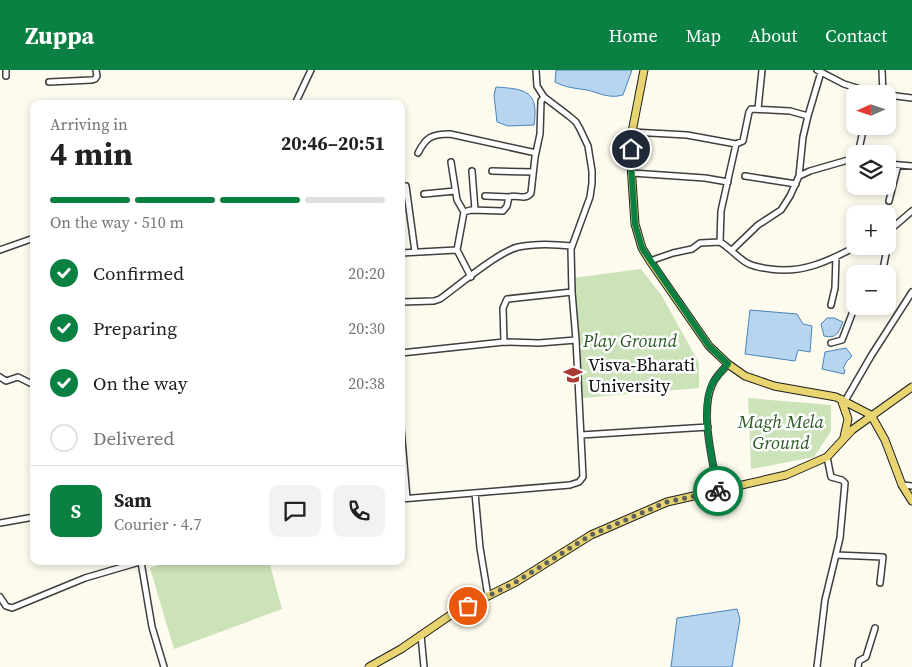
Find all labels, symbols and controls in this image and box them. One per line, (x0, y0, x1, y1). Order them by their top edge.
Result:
text: Zuppa (25, 19, 94, 52)
text: Home (609, 23, 658, 48)
text: Map (686, 23, 721, 48)
text: About (749, 23, 797, 48)
text: Contact (825, 23, 887, 48)
north arrow (846, 85, 896, 135)
map controls (846, 85, 896, 315)
text: Arriving in (50, 113, 128, 135)
pin (610, 128, 652, 170)
text: 20:46–20:51 (281, 130, 385, 156)
text: 4 min (50, 132, 133, 176)
icon: home (617, 135, 645, 163)
button: layers (846, 145, 896, 195)
button: + (846, 205, 896, 255)
text: On the way · 510 m (50, 211, 184, 233)
icon: check (50, 259, 78, 287)
text: Confirmed (93, 260, 184, 286)
text: 20:20 (348, 262, 385, 284)
button: − (846, 265, 896, 315)
icon: check (50, 314, 78, 342)
text: Preparing (93, 315, 177, 341)
text: 20:30 (348, 317, 385, 339)
park label: Play Ground (582, 328, 678, 353)
place label: Visva-Bharati University (588, 352, 695, 398)
school or university icon: Visva-Bharati University (562, 364, 584, 386)
icon: check (50, 369, 78, 397)
text: On the way (93, 370, 188, 396)
text: 20:38 (348, 372, 385, 394)
park label: Magh Mela Ground (737, 409, 825, 455)
text: Delivered (93, 425, 174, 451)
courier (693, 466, 743, 516)
icon: bike (704, 477, 732, 505)
button: chat (269, 485, 321, 537)
button: phone (333, 485, 385, 537)
text: Sam (114, 487, 152, 513)
text: S (71, 498, 81, 524)
text: Courier · 4.7 (114, 513, 202, 535)
pin (447, 585, 489, 627)
icon: bag (454, 592, 482, 620)

